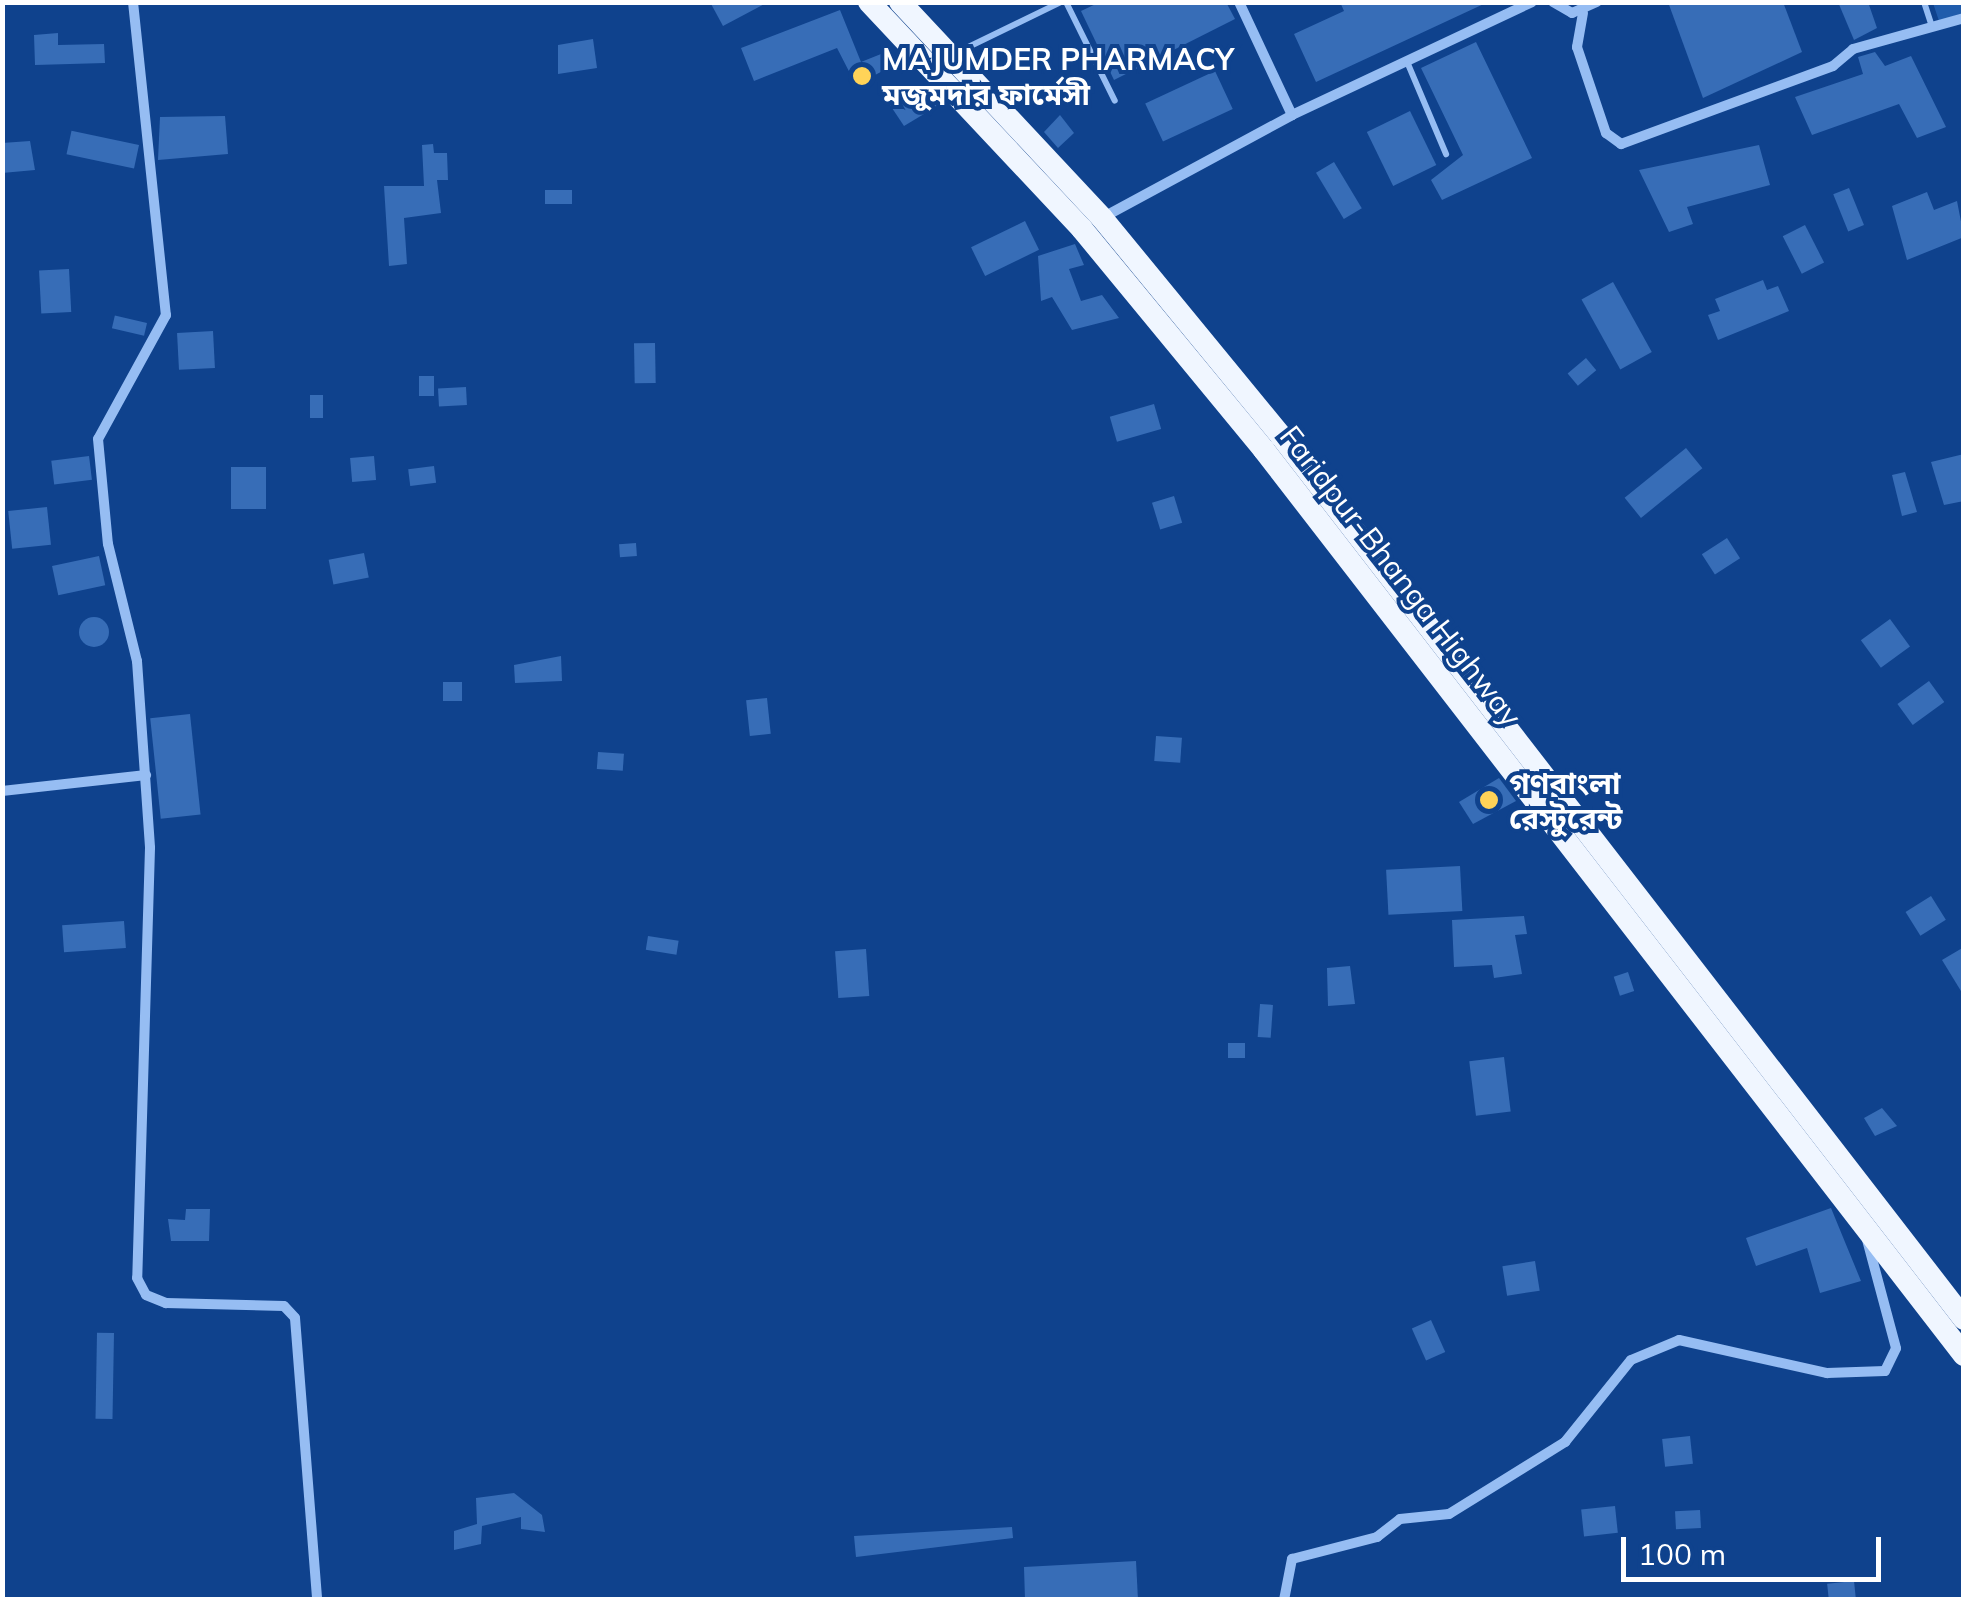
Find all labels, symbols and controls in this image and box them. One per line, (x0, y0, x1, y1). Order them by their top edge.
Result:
place label: MAJUMDER PHARMACY মজুমদার ফার্মেসী (882, 41, 1234, 112)
marker: MAJUMDER PHARMACY মজুমদার ফার্মেসী (851, 65, 873, 87)
street label: Faridpur-Bhanga Highway (1273, 419, 1529, 733)
place label: গণবাংলা রেস্টুরেন্ট (1509, 765, 1623, 836)
marker: গণবাংলা রেস্টুরেন্ট (1478, 789, 1500, 811)
scale bar (1626, 1517, 1886, 1579)
text: 100 m (1638, 1535, 1726, 1573)

